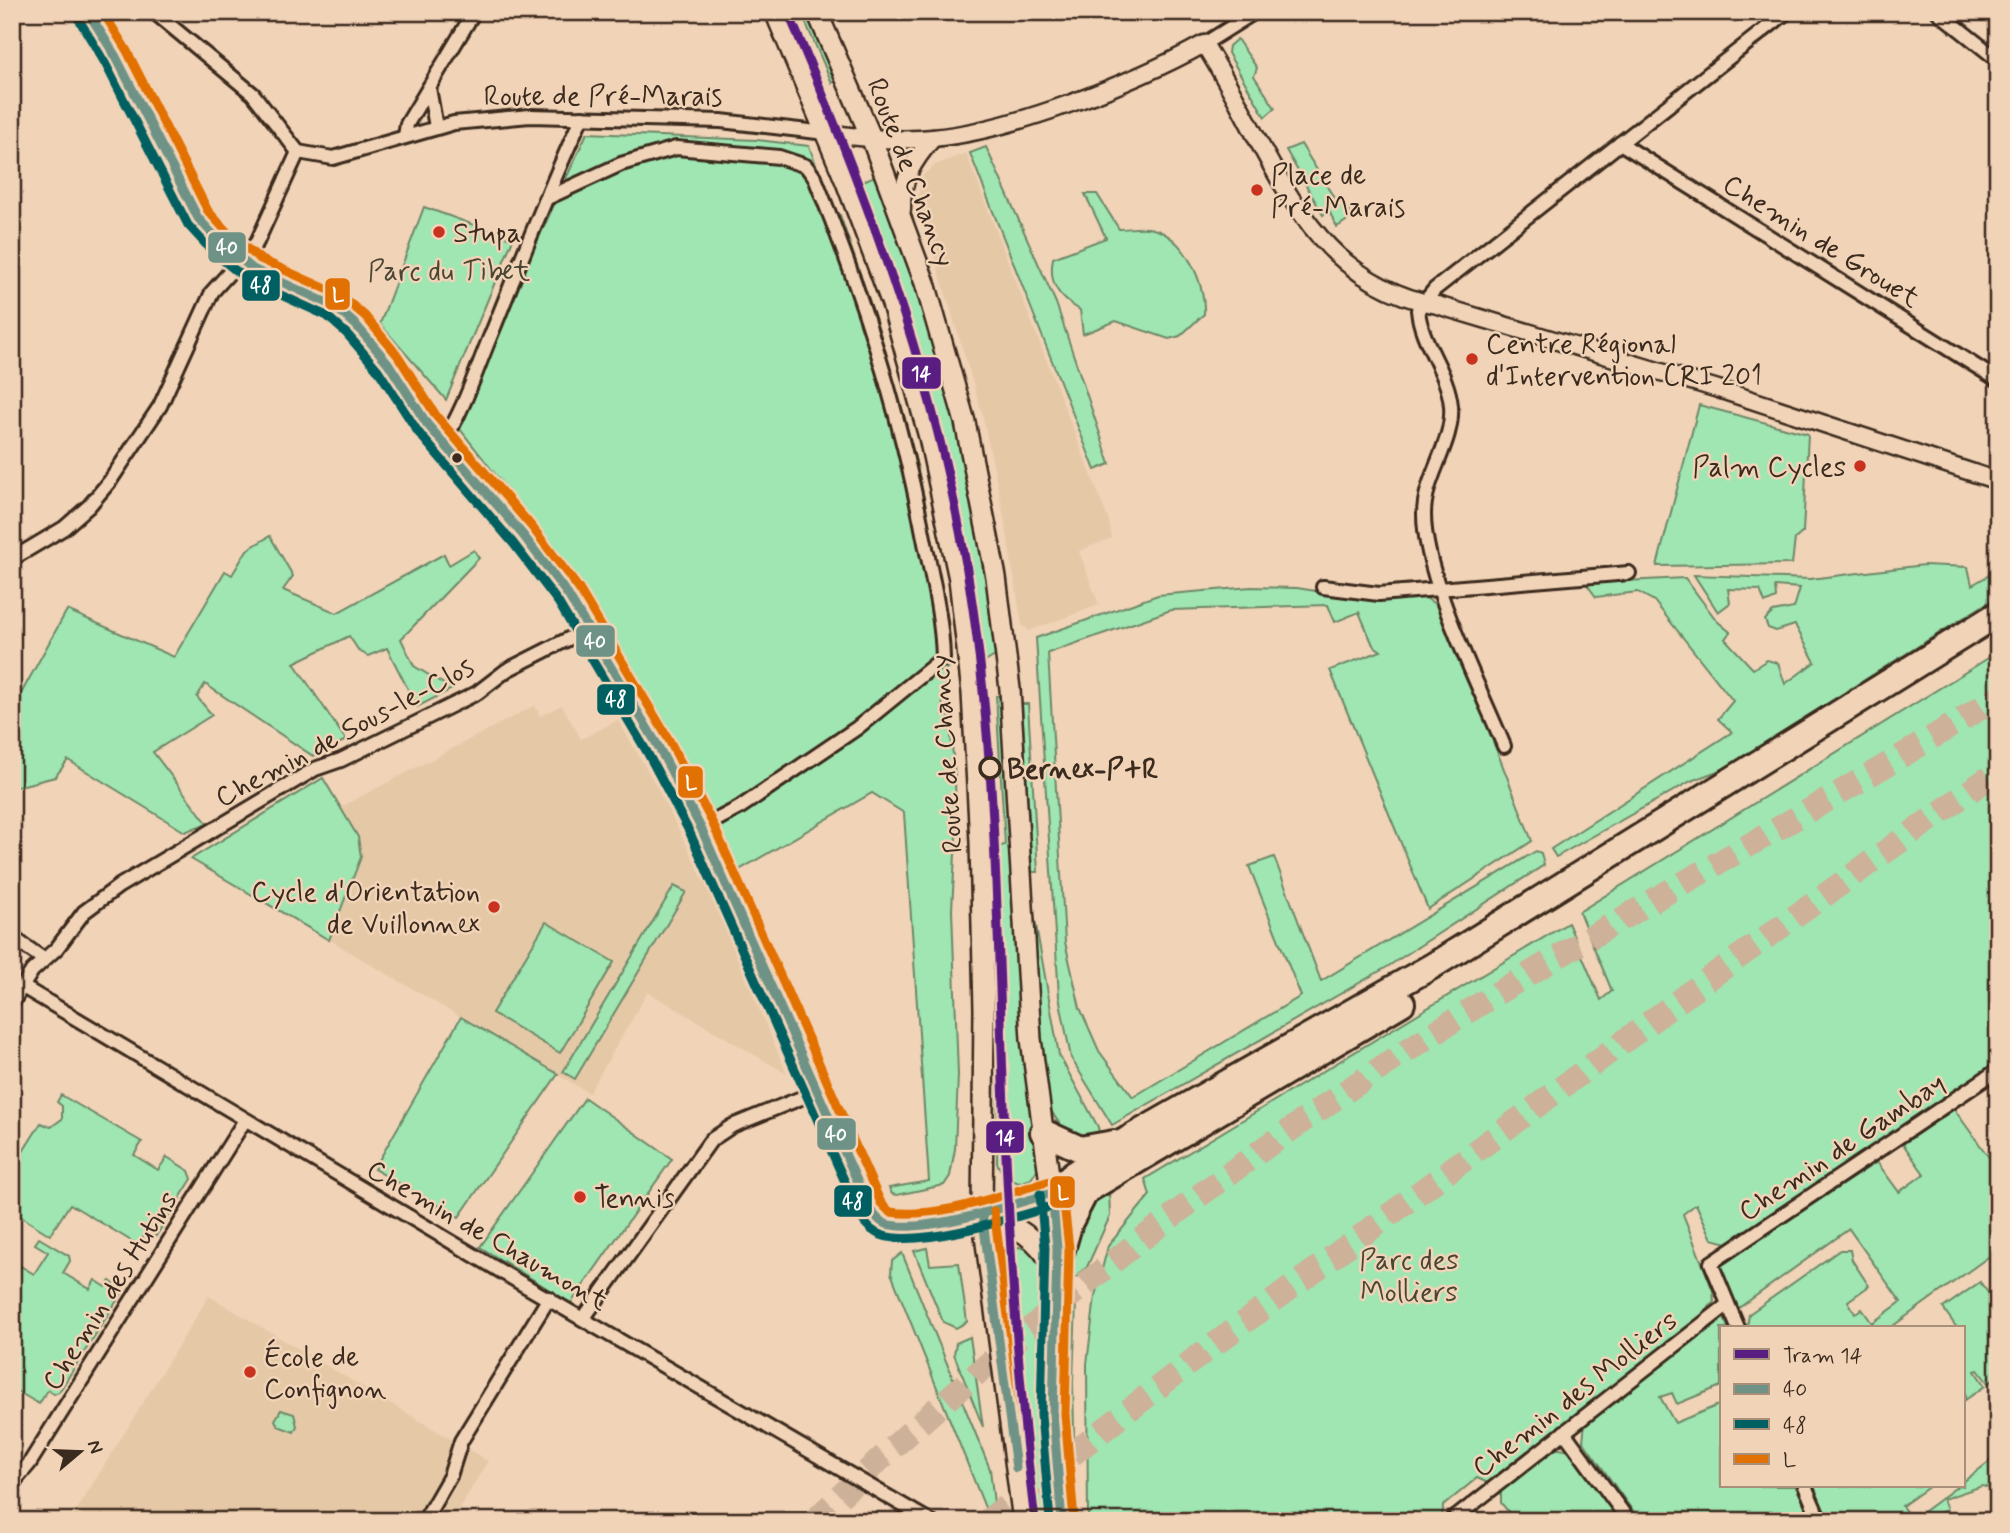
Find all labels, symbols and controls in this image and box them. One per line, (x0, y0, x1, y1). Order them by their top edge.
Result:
street label: Route de Chancy (857, 73, 963, 273)
street label: Route de Pré-Marais (484, 79, 722, 116)
place label: Place de Pré-Marais (1271, 158, 1405, 227)
street label: Chemin de Grouet (1715, 167, 1927, 318)
marker: Place de Pré-Marais (1249, 182, 1265, 198)
place label: Stupa (453, 216, 521, 253)
marker: Stupa (431, 224, 447, 240)
line badge: 40 (207, 231, 247, 264)
text: 40 (216, 236, 238, 261)
park label: Parc du Tibet (368, 254, 531, 291)
line badge: 48 (241, 269, 281, 302)
text: 48 (250, 274, 272, 299)
line badge: L (324, 277, 351, 311)
text: L (332, 283, 344, 308)
place label: Centre Régional d'Intervention CRI 201 (1486, 327, 1762, 396)
marker: Centre Régional d'Intervention CRI 201 (1464, 351, 1480, 367)
line badge: 14 (901, 356, 942, 390)
text: 14 (911, 362, 931, 387)
place label: Palm Cycles (1693, 450, 1846, 487)
unlabelled marker (450, 451, 464, 465)
marker: Palm Cycles (1852, 458, 1868, 474)
line badge: 40 (575, 624, 616, 658)
text: 40 (584, 630, 606, 655)
street label: Chemin de Sous-le-Clos (209, 649, 481, 817)
street label: Route de Chancy (922, 653, 973, 855)
line badge: 48 (596, 683, 636, 716)
text: 48 (605, 688, 627, 713)
place label: Bernex-P+R (1007, 752, 1158, 789)
marker: Bernex-P+R (979, 757, 1001, 779)
line badge: L (677, 765, 704, 799)
text: L (685, 771, 697, 796)
place label: Cycle d'Orientation de Vuillonnex (251, 875, 480, 944)
marker: Cycle d'Orientation de Vuillonnex (486, 899, 502, 915)
street label: Chemin de Gambay (1732, 1065, 1953, 1231)
line badge: 40 (816, 1117, 857, 1151)
line badge: 14 (985, 1120, 1025, 1154)
text: 40 (825, 1123, 847, 1148)
text: 14 (995, 1126, 1015, 1151)
street label: Chemin de Chaumont (359, 1152, 615, 1321)
line badge: L (1049, 1175, 1076, 1209)
place label: Tennis (594, 1181, 675, 1218)
text: L (1057, 1181, 1069, 1206)
line badge: 48 (833, 1184, 873, 1218)
street label: Chemin des Hutins (35, 1185, 187, 1398)
marker: Tennis (572, 1189, 588, 1205)
text: 48 (842, 1190, 864, 1215)
park label: Parc des Molliers (1359, 1243, 1459, 1312)
street label: Chemin des Molliers (1465, 1303, 1686, 1487)
legend (1720, 1326, 1965, 1488)
place label: École de Confignon (264, 1338, 386, 1409)
text: Tram 14 (1783, 1342, 1863, 1370)
marker: École de Confignon (242, 1364, 258, 1380)
text: 40 (1783, 1376, 1807, 1404)
text: 48 (1783, 1412, 1807, 1440)
north arrow (46, 1418, 116, 1488)
text: N (81, 1437, 109, 1457)
text: L (1783, 1446, 1796, 1474)

